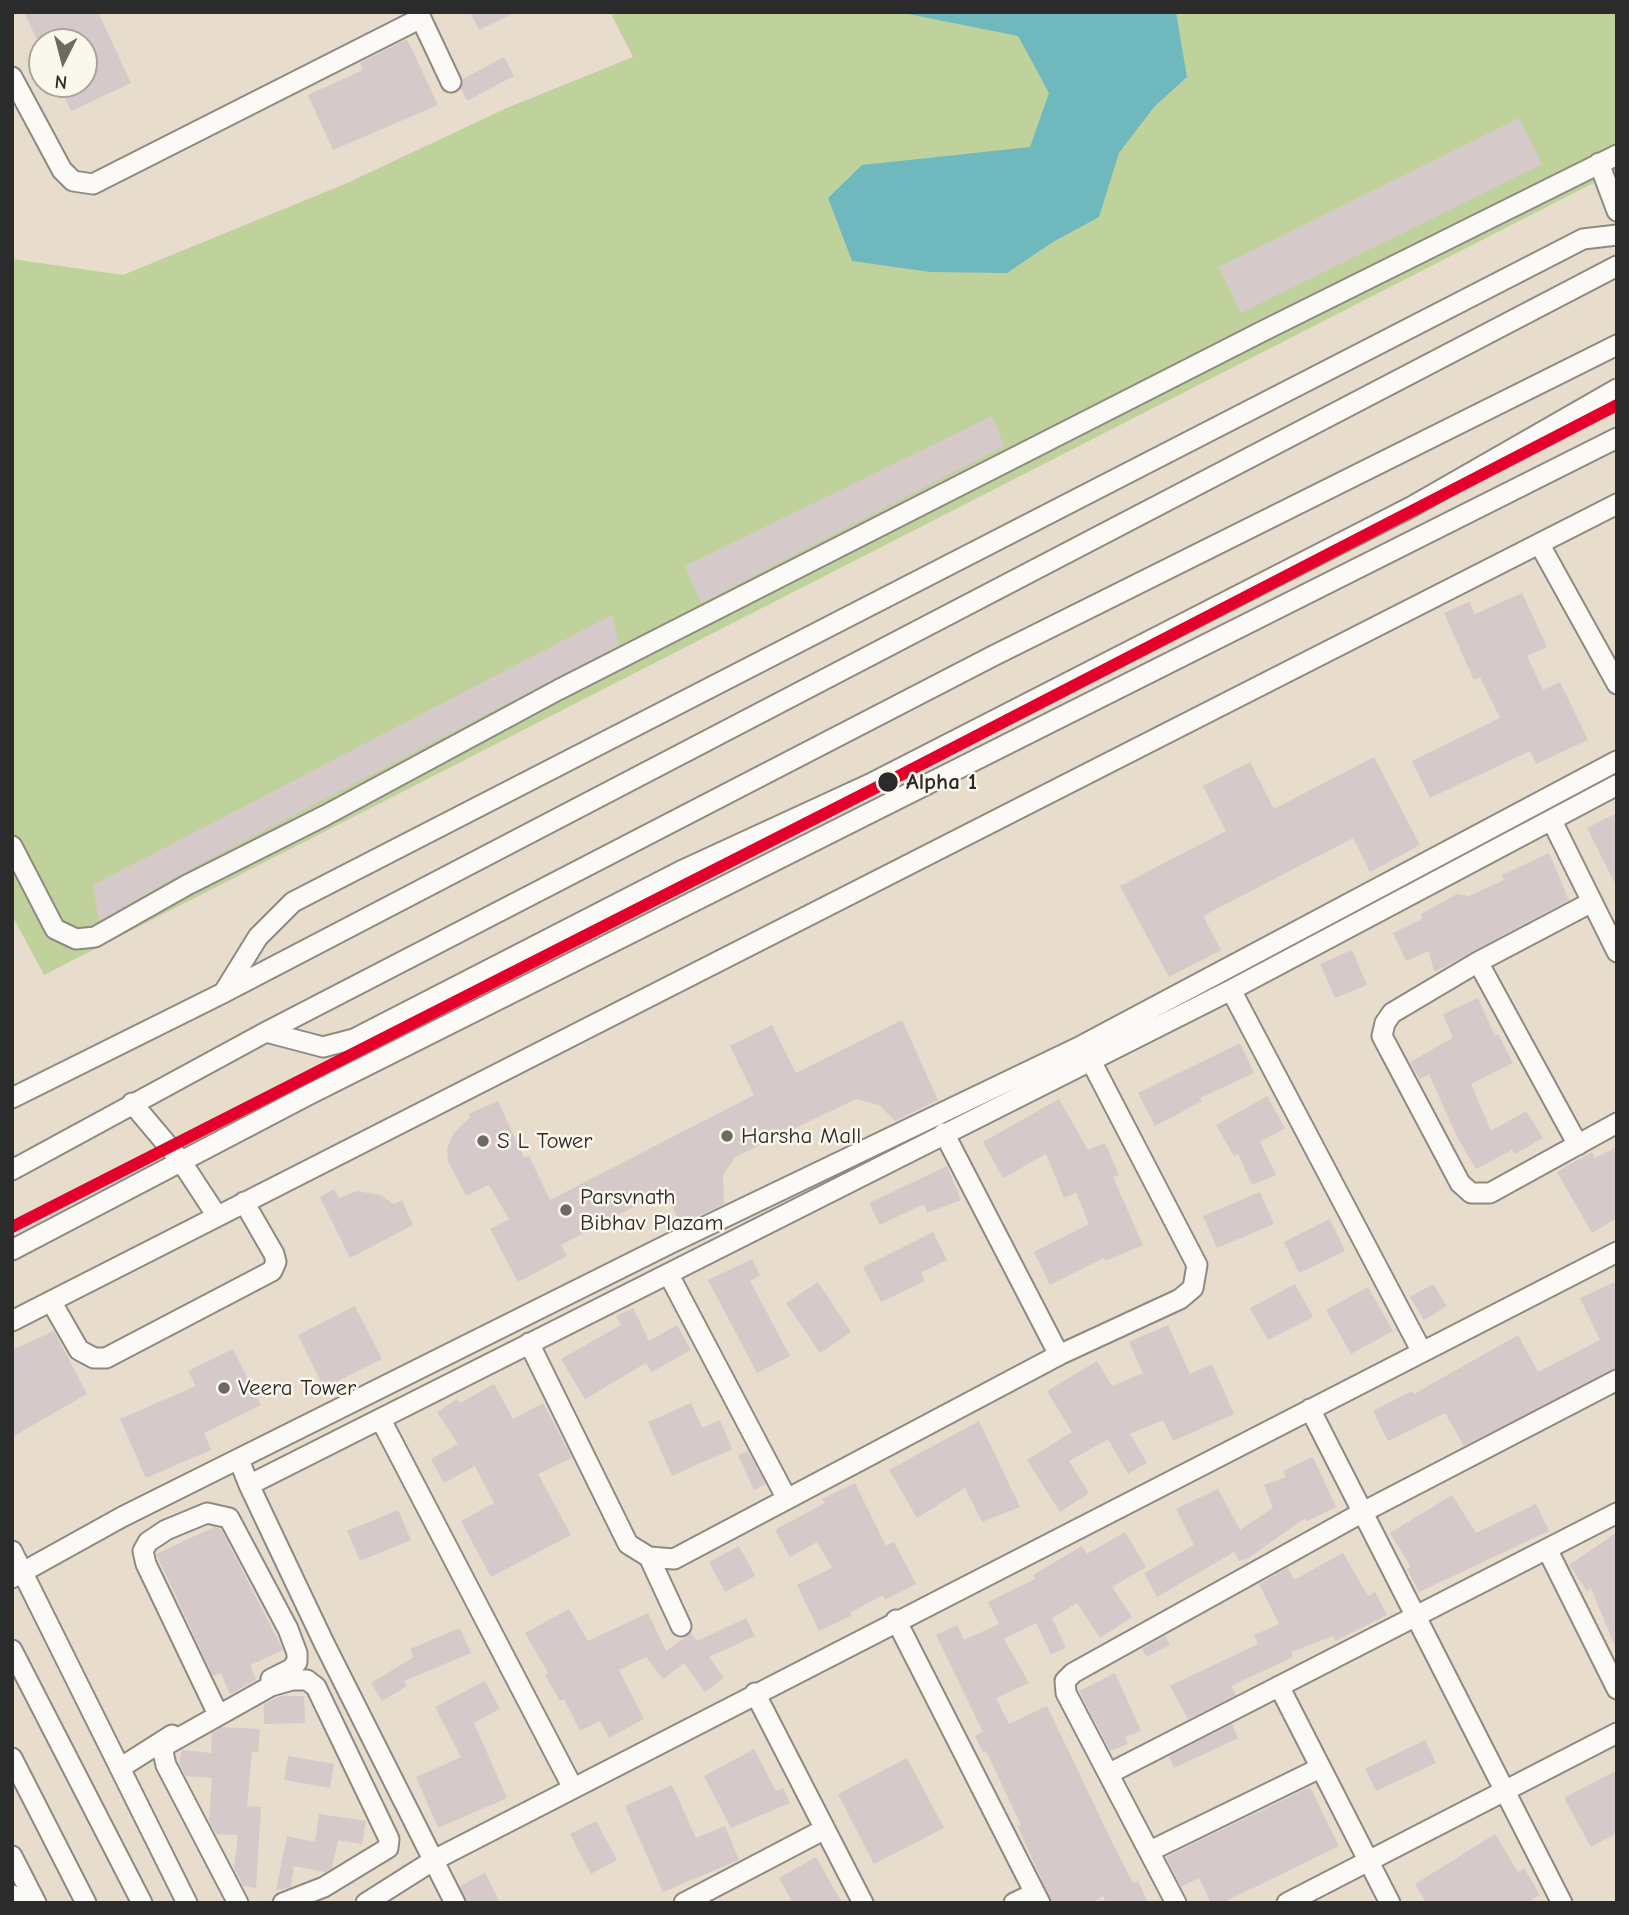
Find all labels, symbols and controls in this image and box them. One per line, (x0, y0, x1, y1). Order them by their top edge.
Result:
north arrow (28, 28, 98, 98)
text: N (54, 70, 68, 93)
place label: Alpha 1 (906, 768, 977, 796)
marker: Alpha 1 (876, 770, 900, 794)
place label: Harsha Mall (741, 1122, 861, 1150)
place label: S L Tower (497, 1127, 592, 1155)
marker: Harsha Mall (719, 1128, 735, 1144)
marker: S L Tower (475, 1133, 491, 1149)
place label: Parsvnath Bibhav Plazam (580, 1183, 723, 1237)
marker: Parsvnath Bibhav Plazam (558, 1202, 574, 1218)
place label: Veera Tower (238, 1374, 356, 1402)
marker: Veera Tower (216, 1380, 232, 1396)

